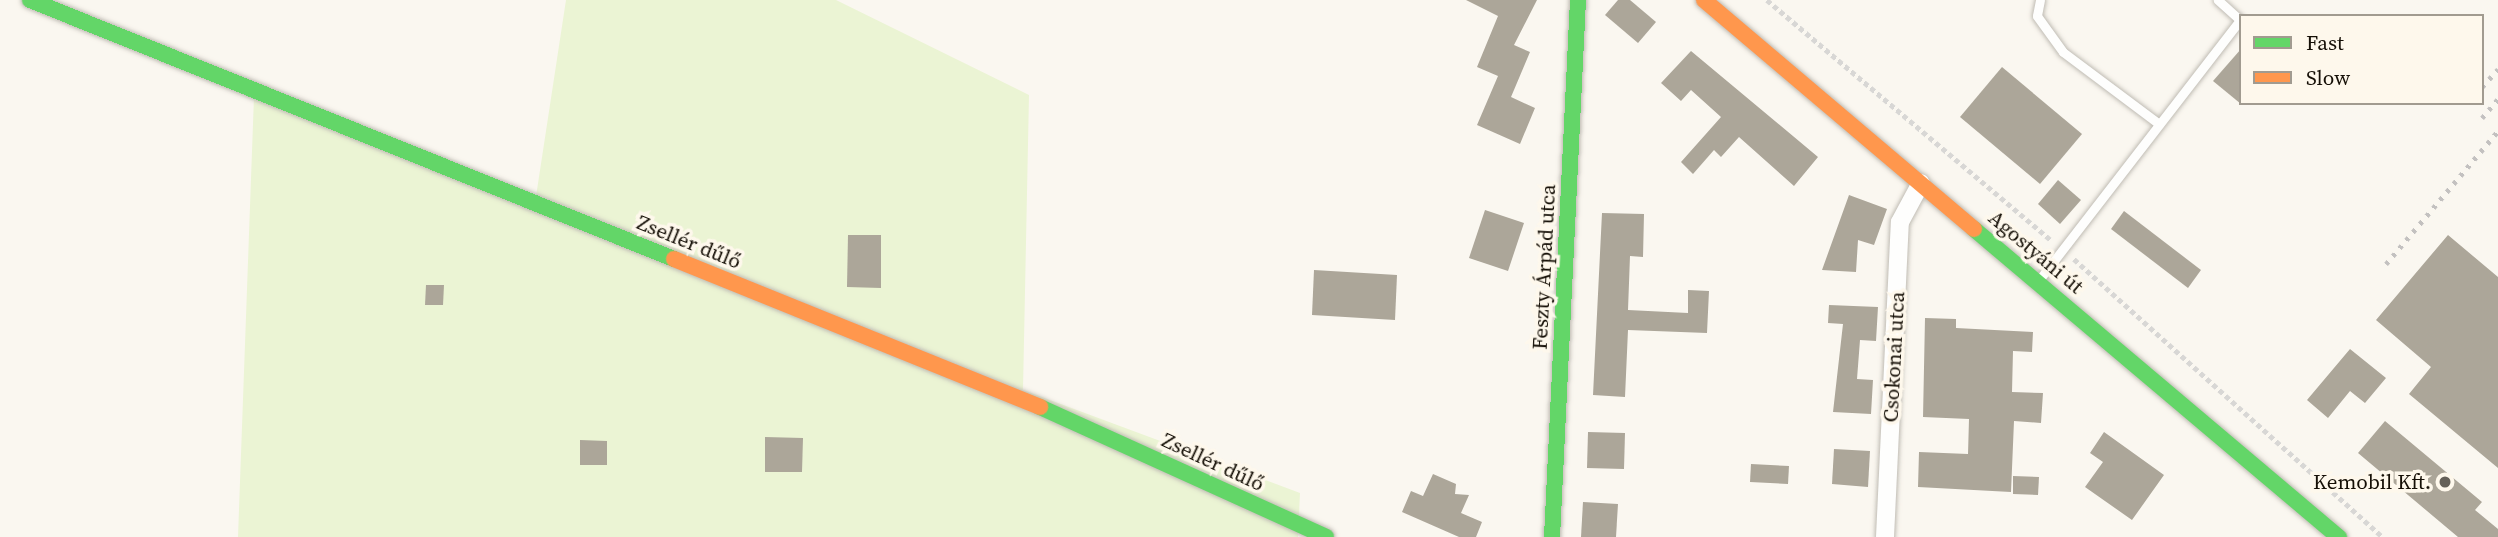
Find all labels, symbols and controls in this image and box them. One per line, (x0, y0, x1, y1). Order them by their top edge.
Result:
legend (2239, 14, 2484, 105)
text: Fast (2306, 28, 2344, 57)
text: Slow (2306, 63, 2350, 92)
street label: Feszty Árpád utca (1527, 184, 1561, 350)
street label: Agostyáni út (1983, 205, 2089, 299)
street label: Zsellér dűlő (633, 210, 745, 274)
street label: Csokonai utca (1878, 291, 1910, 423)
street label: Zsellér dűlő (1158, 427, 1268, 497)
place label: Kemobil Kft. (2313, 469, 2431, 495)
marker: Kemobil Kft. (2437, 474, 2453, 490)

